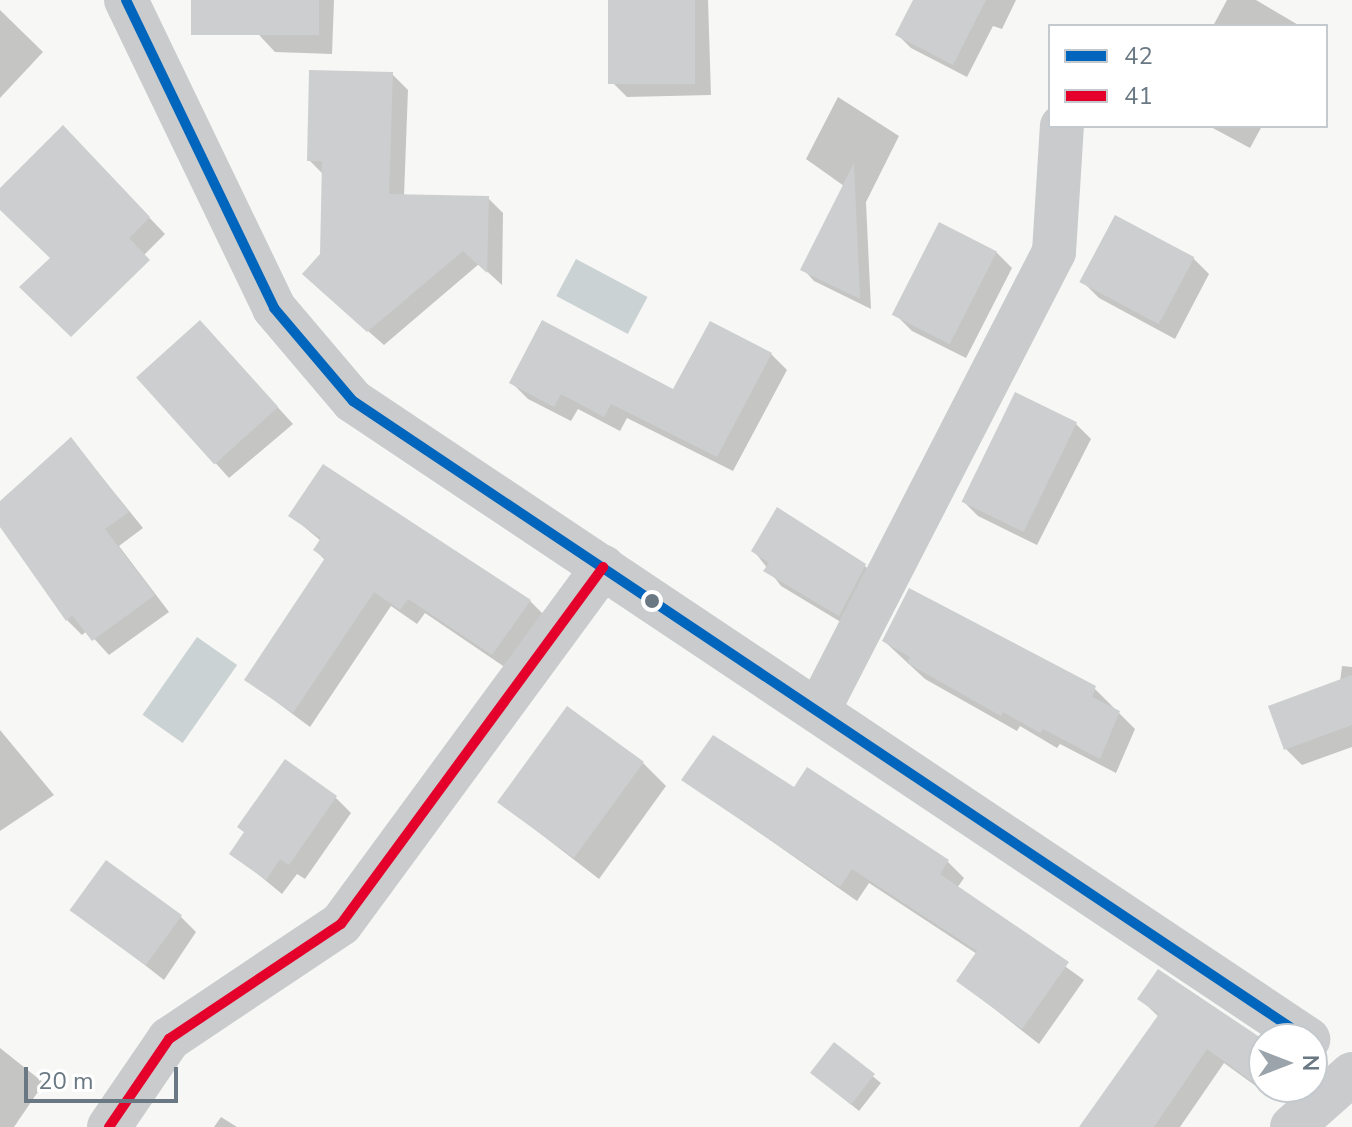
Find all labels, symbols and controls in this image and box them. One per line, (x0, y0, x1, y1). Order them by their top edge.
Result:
legend (1048, 24, 1328, 128)
text: 42 (1124, 40, 1153, 72)
text: 41 (1124, 80, 1153, 112)
unlabelled marker (644, 593, 660, 609)
north arrow (1248, 1023, 1328, 1103)
scale bar (28, 1051, 182, 1101)
text: N (1295, 1055, 1325, 1071)
text: 20 m (38, 1065, 94, 1097)

